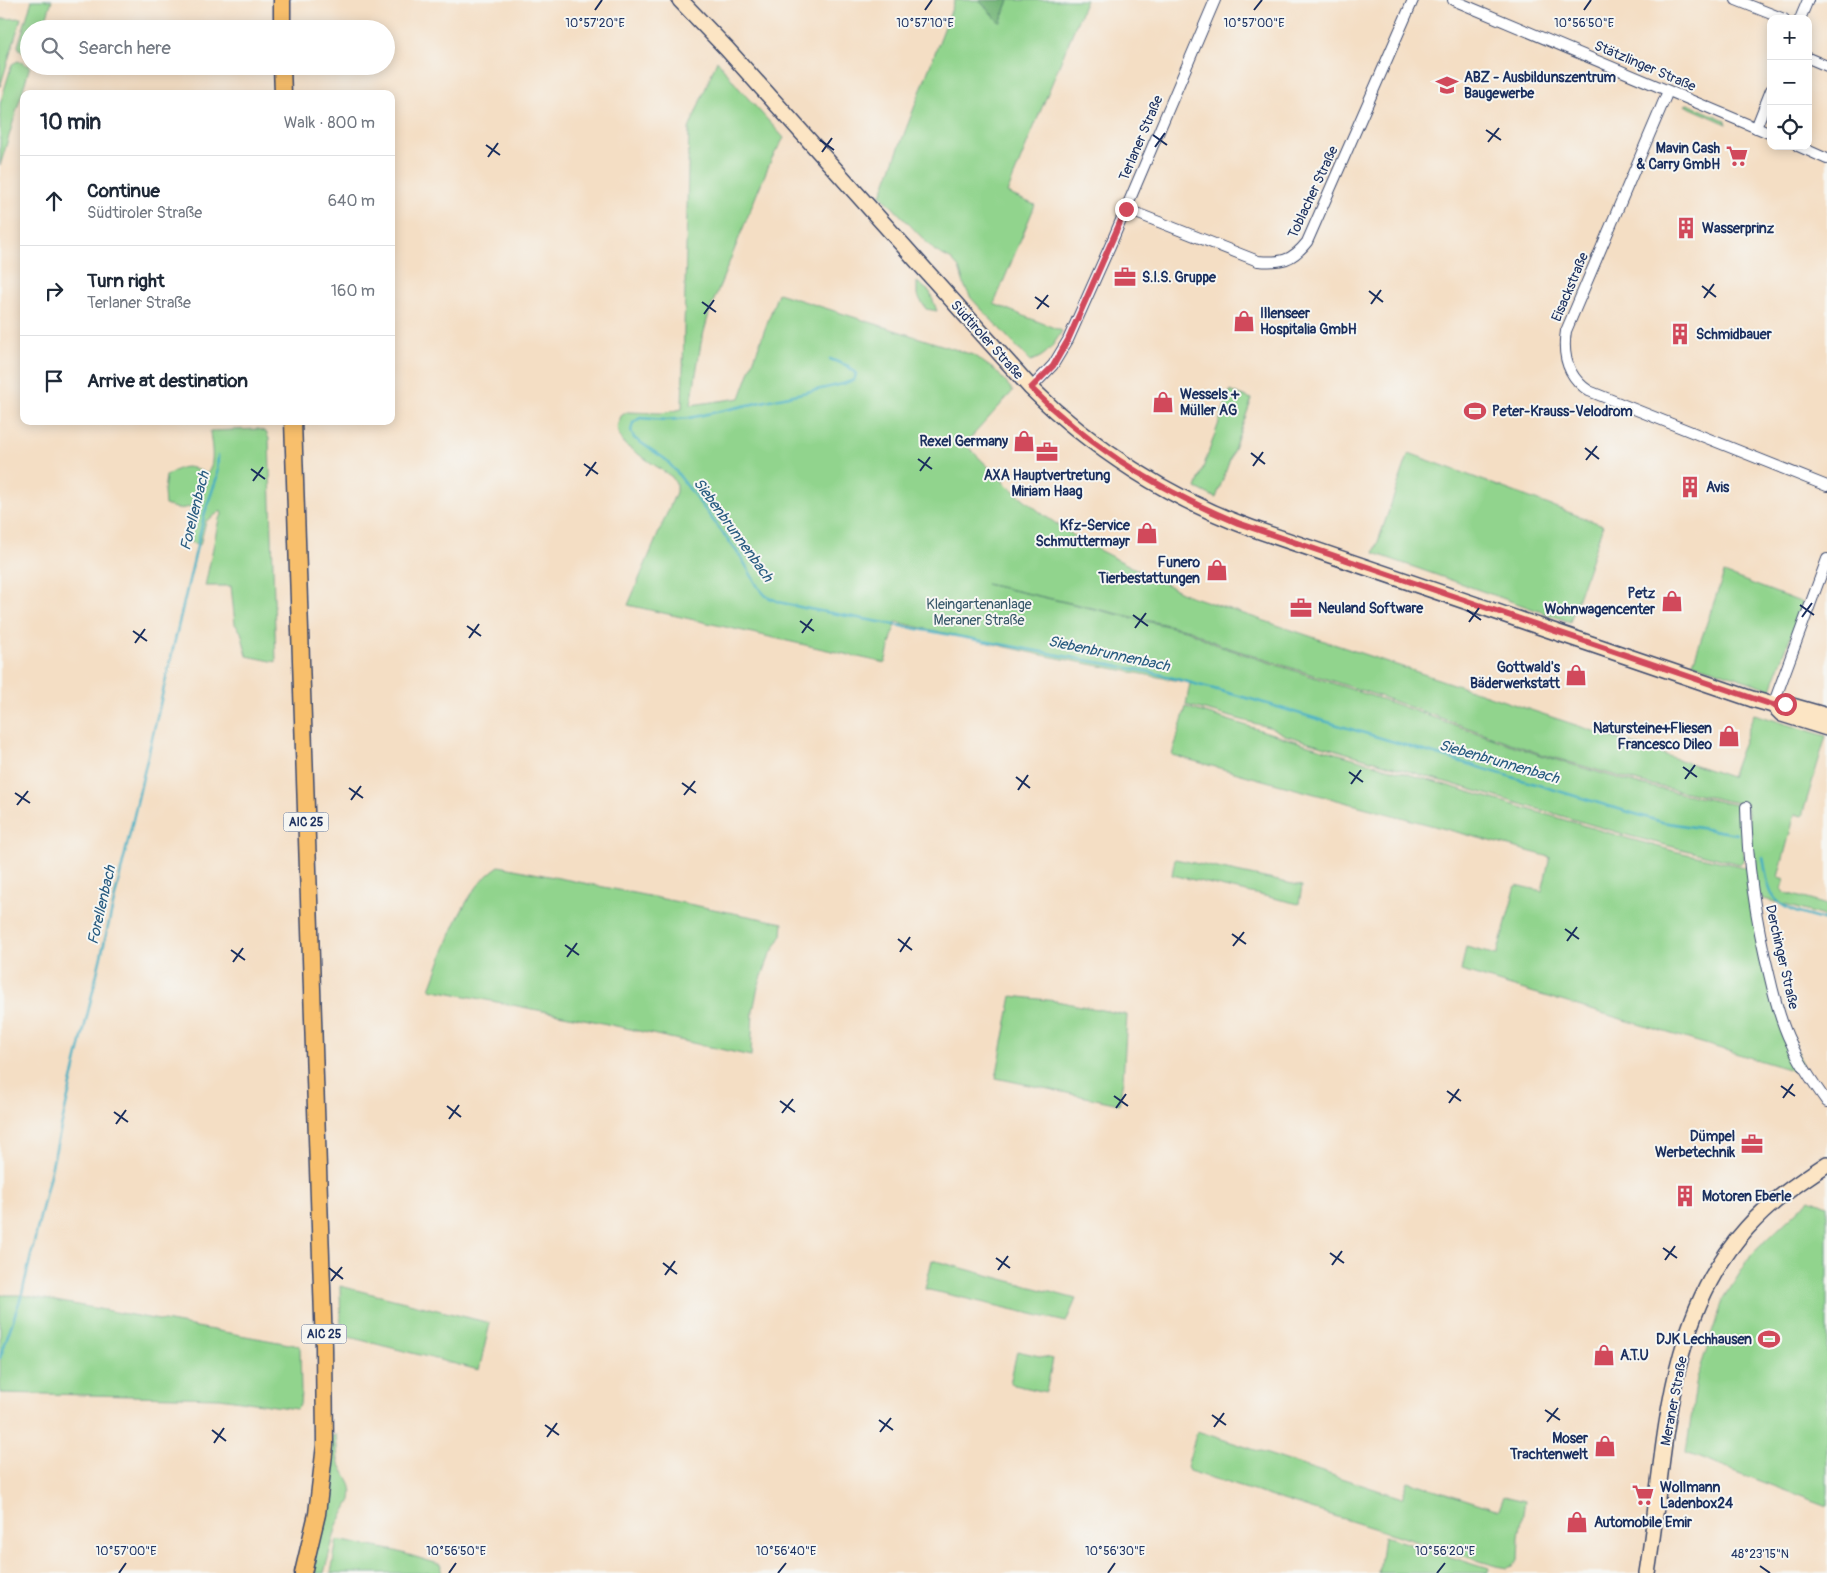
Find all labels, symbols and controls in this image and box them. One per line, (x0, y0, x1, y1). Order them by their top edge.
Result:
map controls (1767, 15, 1812, 150)
button: + (1767, 15, 1812, 60)
text: 10°57'20"E (565, 16, 625, 31)
text: 10°57'10"E (896, 16, 954, 31)
text: 10°57'00"E (1224, 16, 1284, 31)
text: 10°56'50"E (1554, 16, 1614, 31)
search box (20, 20, 395, 75)
icon: search (38, 34, 66, 62)
text: Search here (78, 36, 171, 60)
street label: Stätzlinger Straße (1592, 37, 1698, 95)
button: − (1767, 60, 1812, 105)
place label: ABZ - Ausbildunszentrum Baugewerbe (1464, 69, 1616, 102)
school or university icon: ABZ - Ausbildunszentrum Baugewerbe (1434, 72, 1460, 98)
street label: Terlaner Straße (1115, 93, 1167, 183)
button: locate (1767, 105, 1812, 150)
text: 10 min (40, 109, 101, 136)
text: Walk · 800 m (284, 113, 375, 133)
place label: Mavin Cash & Carry GmbH (1637, 140, 1720, 173)
street label: Toblacher Straße (1284, 143, 1342, 241)
supermarket icon: Mavin Cash & Carry GmbH (1724, 143, 1750, 169)
text: Continue (87, 179, 160, 203)
icon: ahead (40, 187, 68, 215)
text: 640 m (328, 191, 375, 211)
route end (1115, 198, 1138, 221)
text: Südtiroler Straße (87, 203, 202, 223)
building icon: Wasserprinz (1673, 215, 1699, 241)
place label: Wasserprinz (1702, 220, 1775, 237)
street label: Eisackstraße (1548, 250, 1592, 324)
office icon: S.I.S. Gruppe (1112, 264, 1138, 290)
text: Turn right (87, 269, 165, 293)
place label: S.I.S. Gruppe (1142, 269, 1217, 286)
icon: right (40, 277, 68, 305)
text: 160 m (331, 281, 375, 301)
text: Terlaner Straße (87, 293, 191, 313)
street label: Südtiroler Straße (947, 297, 1027, 383)
place label: Illenseer Hospitalia GmbH (1260, 305, 1357, 338)
shop icon: Illenseer Hospitalia GmbH (1231, 308, 1257, 334)
building icon: Schmidbauer (1667, 321, 1693, 347)
place label: Schmidbauer (1696, 326, 1773, 343)
icon: arrive (40, 367, 68, 395)
text: Arrive at destination (87, 369, 248, 393)
place label: Wessels + Müller AG (1180, 386, 1240, 419)
shop icon: Wessels + Müller AG (1150, 389, 1176, 415)
sports icon: Peter-Krauss-Velodrom (1462, 398, 1488, 424)
place label: Peter-Krauss-Velodrom (1492, 403, 1633, 420)
shop icon: Rexel Germany (1011, 428, 1037, 454)
place label: Rexel Germany (919, 433, 1008, 450)
office icon: AXA Hauptvertretung Miriam Haag (1034, 439, 1060, 465)
place label: AXA Hauptvertretung Miriam Haag (984, 467, 1110, 500)
water label: Forellenbach (176, 469, 214, 552)
water label: Siebenbrunnenbach (689, 474, 778, 586)
building icon: Avis (1677, 474, 1703, 500)
place label: Avis (1706, 479, 1730, 496)
place label: Kfz-Service Schmuttermayr (1036, 517, 1131, 550)
shop icon: Kfz-Service Schmuttermayr (1134, 520, 1160, 546)
place label: Funero Tierbestattungen (1097, 554, 1200, 587)
shop icon: Funero Tierbestattungen (1204, 557, 1230, 583)
place label: Petz Wohnwagencenter (1544, 585, 1656, 618)
shop icon: Petz Wohnwagencenter (1659, 588, 1685, 614)
office icon: Neuland Software (1288, 595, 1314, 621)
park label: Kleingartenanlage Meraner Straße (926, 596, 1032, 629)
place label: Neuland Software (1318, 600, 1424, 617)
water label: Siebenbrunnenbach (1047, 632, 1172, 676)
place label: Gottwald's Bäderwerkstatt (1470, 659, 1561, 692)
shop icon: Gottwald's Bäderwerkstatt (1563, 662, 1589, 688)
route start (1774, 693, 1797, 716)
place label: Natursteine+Fliesen Francesco Dileo (1593, 720, 1712, 753)
shop icon: Natursteine+Fliesen Francesco Dileo (1716, 723, 1742, 749)
water label: Siebenbrunnenbach (1437, 736, 1562, 788)
road number: AIC 25 (284, 812, 328, 832)
water label: Forellenbach (84, 863, 121, 946)
street label: Derchinger Straße (1762, 903, 1802, 1011)
place label: Dümpel Werbetechnik (1655, 1128, 1735, 1161)
office icon: Dümpel Werbetechnik (1739, 1131, 1765, 1157)
building icon: Motoren Eberle (1672, 1183, 1698, 1209)
place label: Motoren Eberle (1702, 1188, 1792, 1205)
road number: AIC 25 (302, 1325, 346, 1344)
sports icon: DJK Lechhausen (1756, 1326, 1782, 1352)
place label: DJK Lechhausen (1656, 1331, 1752, 1348)
shop icon: A.T.U (1591, 1342, 1617, 1368)
place label: A.T.U (1620, 1347, 1649, 1364)
street label: Meraner Straße (1657, 1355, 1691, 1447)
place label: Moser Trachtenwelt (1509, 1430, 1589, 1463)
shop icon: Moser Trachtenwelt (1592, 1433, 1618, 1459)
place label: Wollmann Ladenbox24 (1660, 1479, 1734, 1512)
supermarket icon: Wollmann Ladenbox24 (1630, 1482, 1656, 1508)
shop icon: Automobile Emir (1564, 1509, 1590, 1535)
place label: Automobile Emir (1594, 1514, 1693, 1531)
text: 10°57'00"E (96, 1544, 156, 1559)
text: 10°56'50"E (426, 1544, 486, 1559)
text: 10°56'40"E (756, 1544, 816, 1559)
text: 10°56'30"E (1085, 1544, 1145, 1559)
text: 10°56'20"E (1415, 1544, 1475, 1559)
text: 48°23'15"N (1731, 1547, 1789, 1562)

